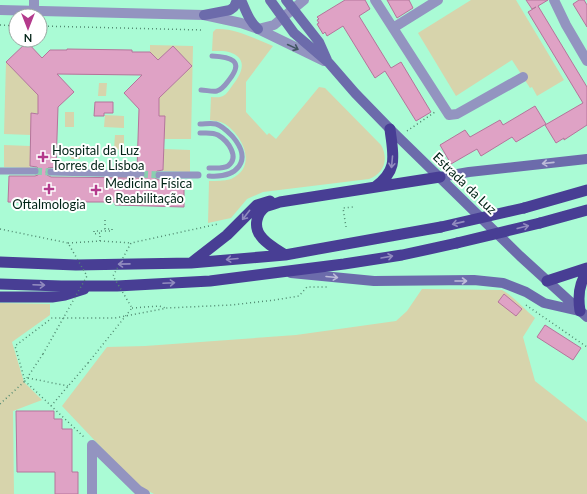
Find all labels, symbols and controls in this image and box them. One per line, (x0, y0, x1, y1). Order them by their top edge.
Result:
north arrow (8, 8, 48, 48)
text: N (24, 32, 32, 45)
one-way arrow (287, 44, 299, 51)
place label: Hospital da Luz Torres de Lisboa (52, 142, 145, 173)
street label: Estrada da Luz (430, 149, 500, 217)
marker: Hospital da Luz Torres de Lisboa (37, 151, 49, 163)
one-way arrow (389, 155, 396, 168)
one-way arrow (542, 160, 555, 167)
place label: Medicina Física e Reabilitação (105, 175, 192, 206)
marker: Oftalmologia (43, 183, 55, 195)
marker: Medicina Física e Reabilitação (90, 184, 102, 196)
place label: Oftalmologia (12, 196, 86, 212)
one-way arrow (242, 210, 251, 221)
one-way arrow (452, 220, 465, 228)
one-way arrow (516, 223, 529, 231)
one-way arrow (380, 253, 393, 261)
one-way arrow (226, 256, 239, 263)
one-way arrow (118, 260, 131, 268)
one-way arrow (325, 274, 338, 281)
one-way arrow (454, 277, 467, 284)
one-way arrow (162, 279, 175, 287)
one-way arrow (32, 282, 45, 289)

